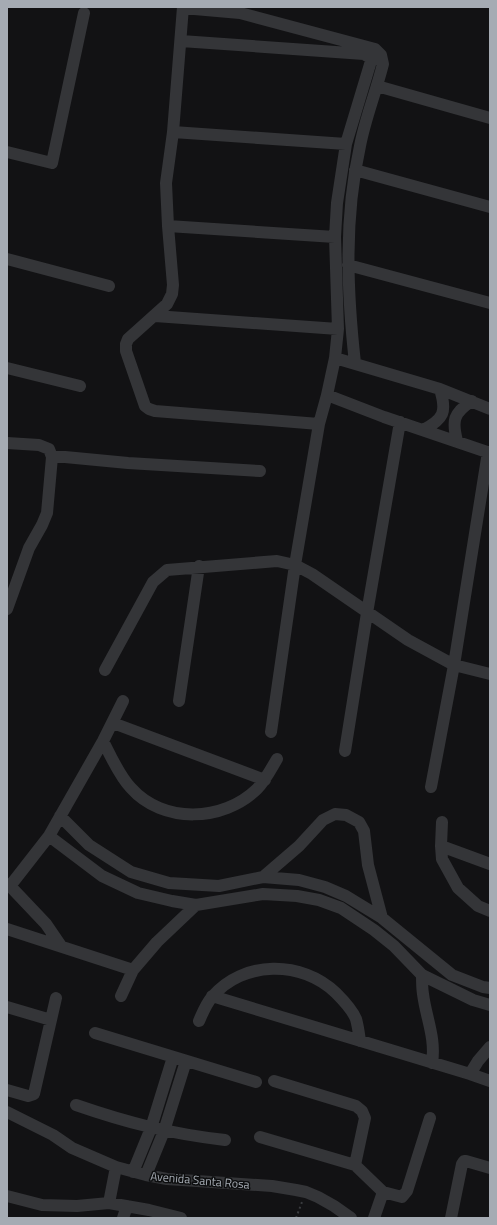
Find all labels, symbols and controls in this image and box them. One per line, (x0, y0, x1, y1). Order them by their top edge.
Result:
street label: Avenida Santa Rosa (149, 1166, 251, 1194)

